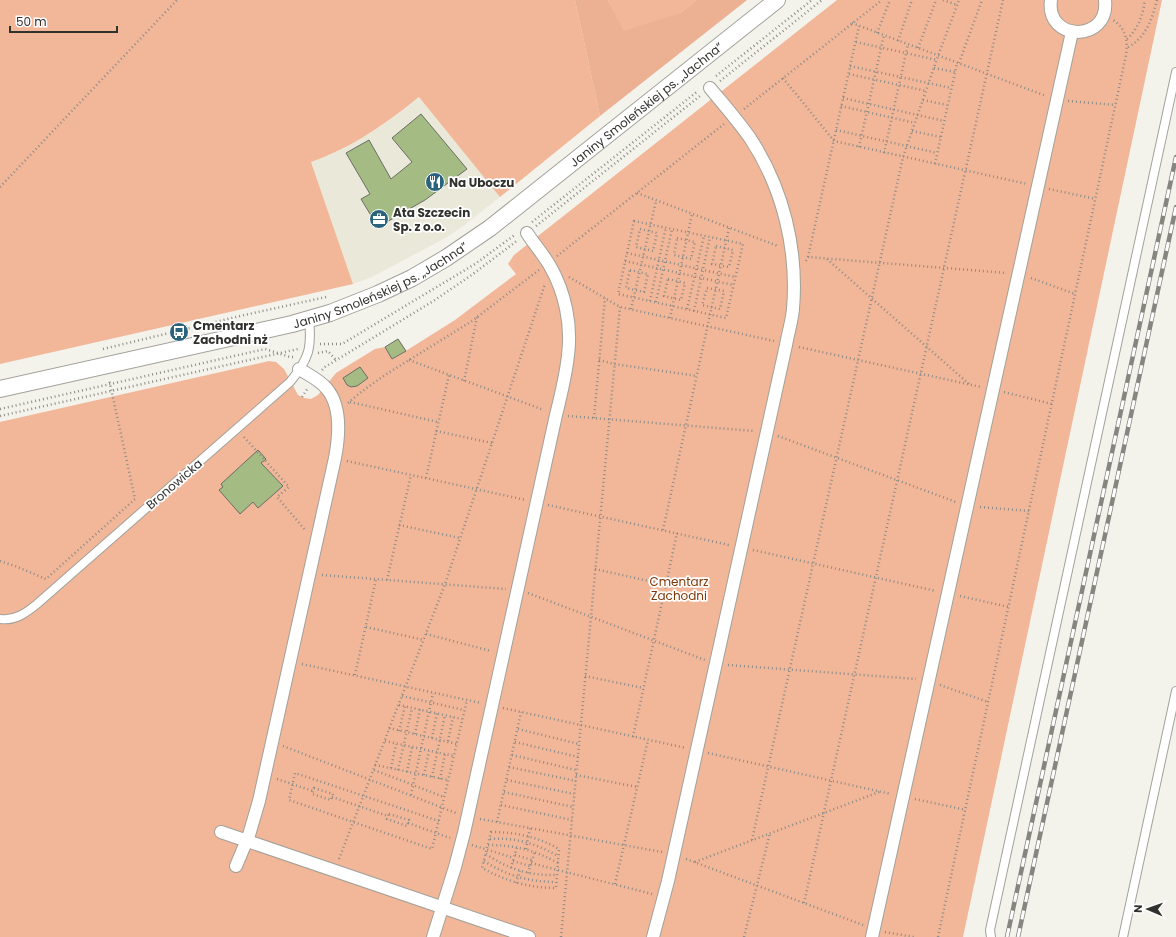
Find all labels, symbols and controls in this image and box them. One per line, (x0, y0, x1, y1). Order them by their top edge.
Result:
scale bar (10, 8, 117, 34)
text: 50 m (16, 13, 47, 30)
street label: Janiny Smoleńskiej ps. „Jachna” (566, 38, 727, 170)
restaurant icon: Na Uboczu (424, 171, 446, 193)
place label: Na Uboczu (449, 174, 514, 191)
place label: Ata Szczecin Sp. z o.o. (393, 204, 470, 235)
office icon: Ata Szczecin Sp. z o.o. (368, 208, 390, 230)
street label: Janiny Smoleńskiej ps. „Jachna” (291, 237, 471, 332)
place label: Cmentarz Zachodni nż (193, 317, 268, 348)
bus stop icon: Cmentarz Zachodni nż (168, 321, 190, 343)
street label: Bronowicka (142, 455, 206, 513)
park label: Cmentarz Zachodni (649, 573, 709, 604)
north arrow (1128, 889, 1168, 929)
text: N (1130, 904, 1146, 913)

